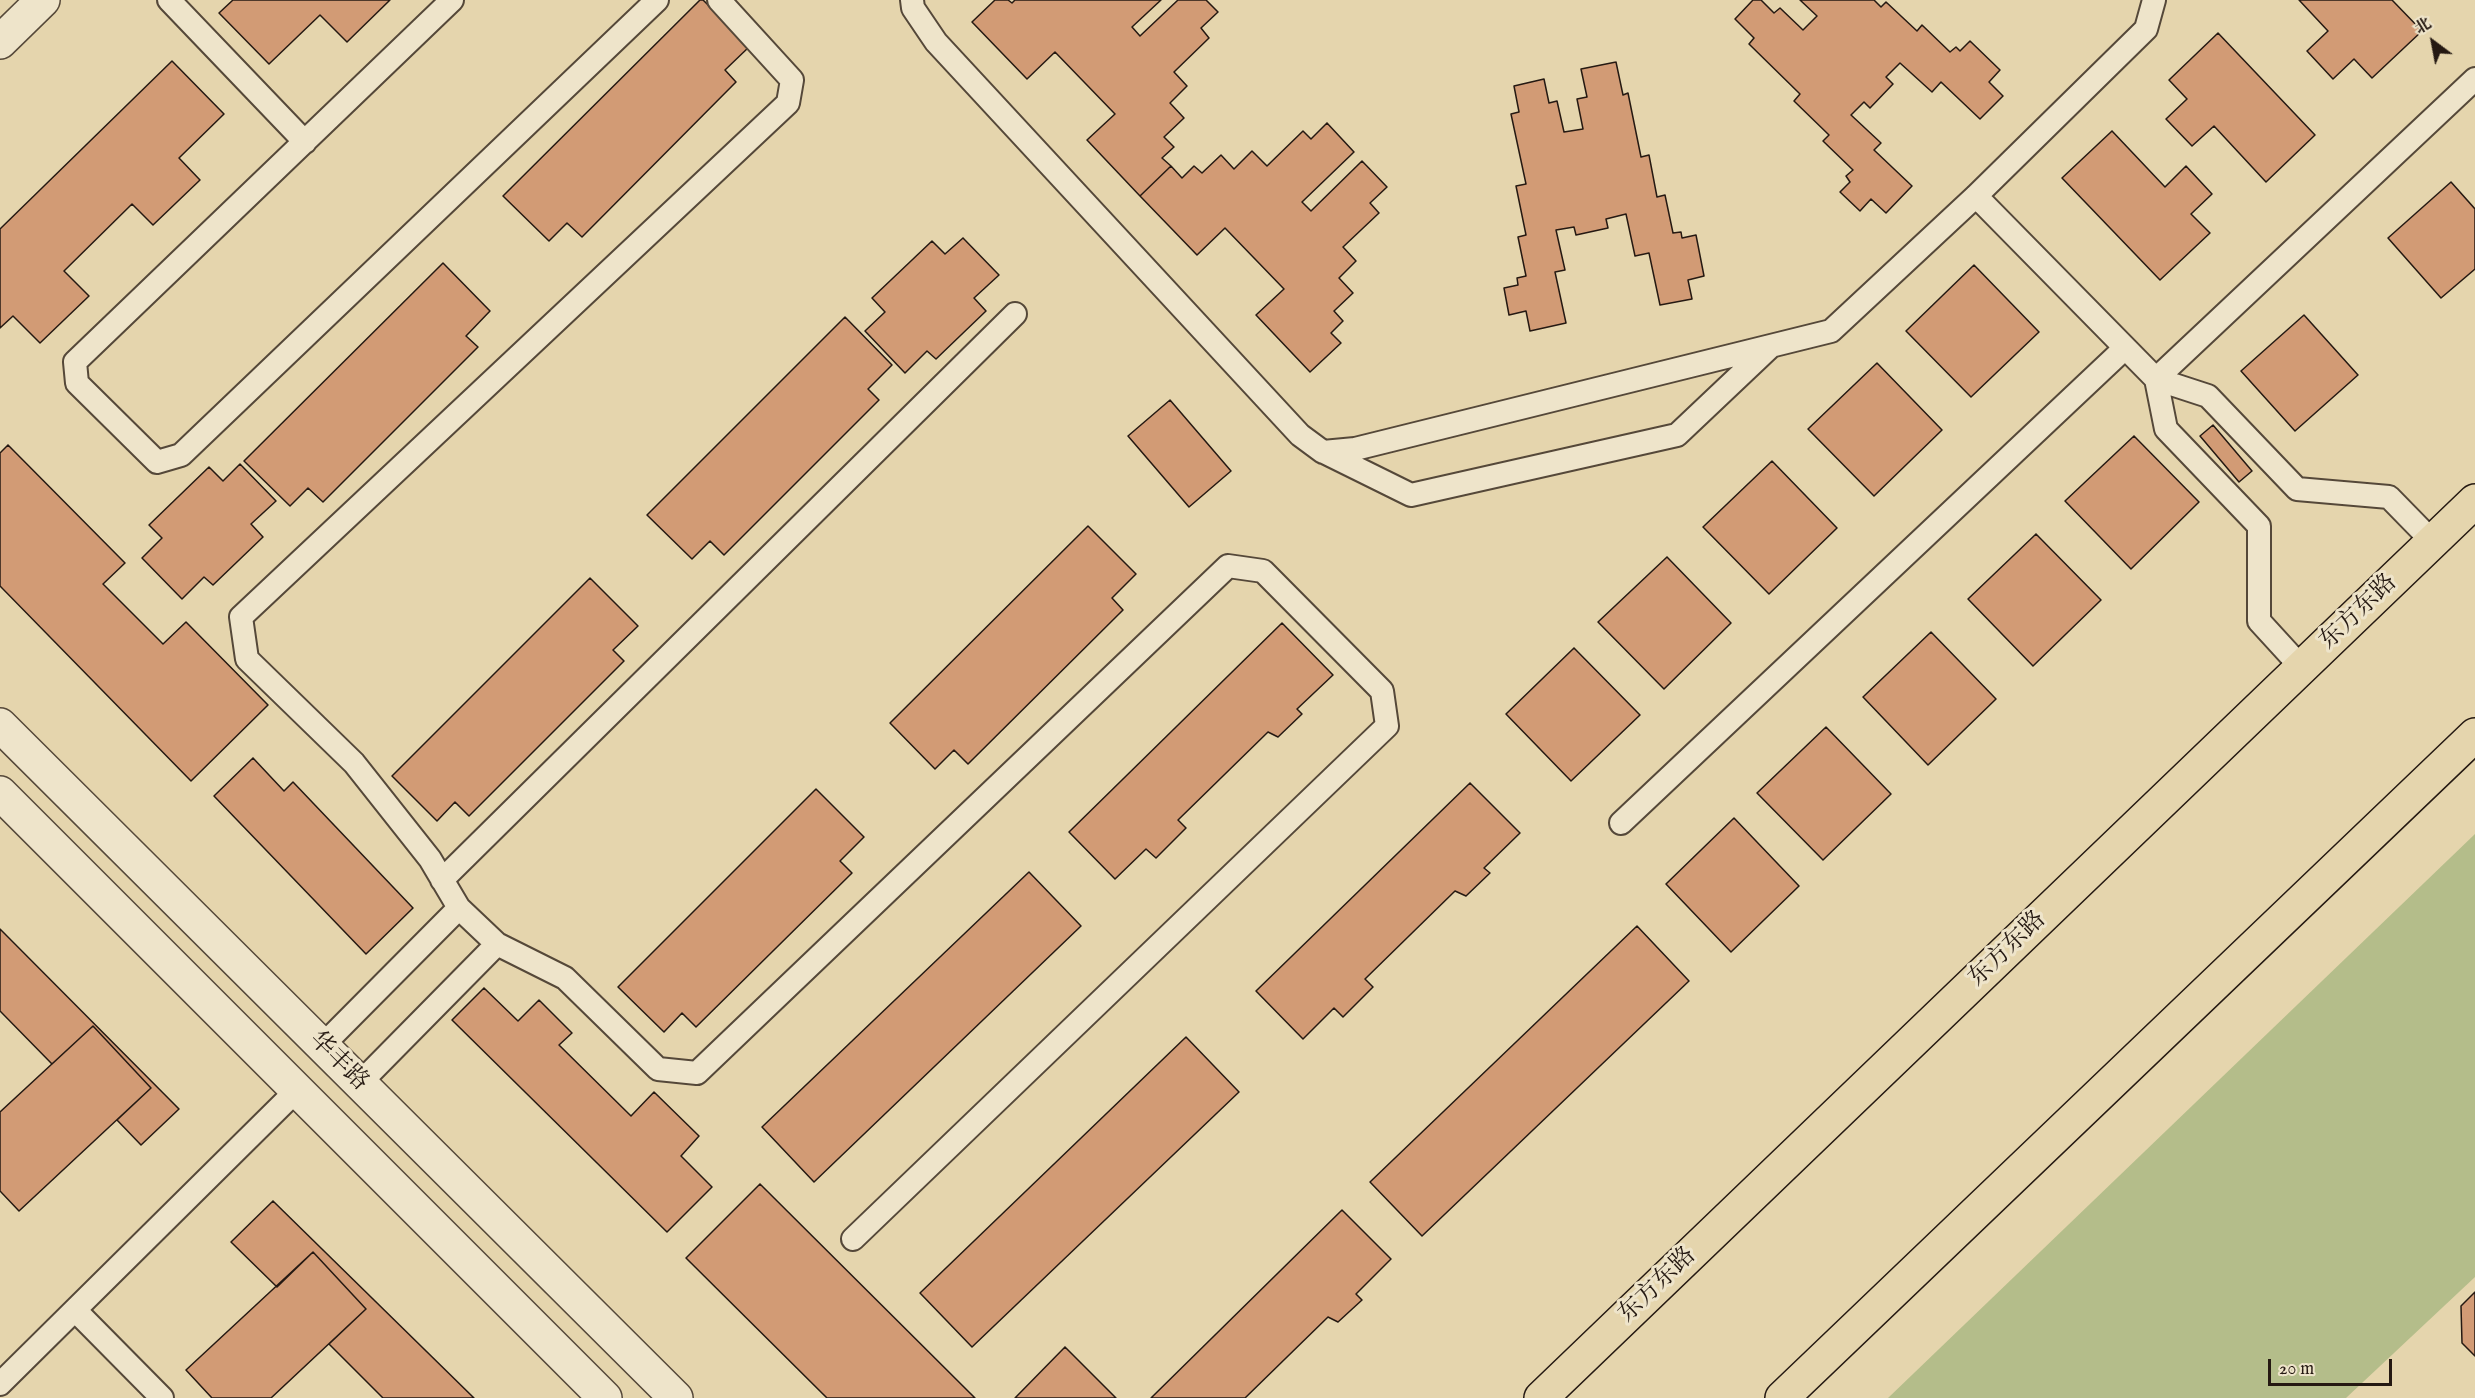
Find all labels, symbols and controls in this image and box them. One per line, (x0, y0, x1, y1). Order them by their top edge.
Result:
north arrow (2403, 12, 2463, 72)
text: 北 (2411, 14, 2436, 39)
street label: 东方东路 (2314, 569, 2404, 657)
street label: 东方东路 (1963, 906, 2053, 994)
street label: 华丰路 (302, 1026, 374, 1098)
street label: 东方东路 (1613, 1242, 1703, 1330)
scale bar (2271, 1347, 2396, 1385)
text: 20 m (2279, 1358, 2314, 1381)

